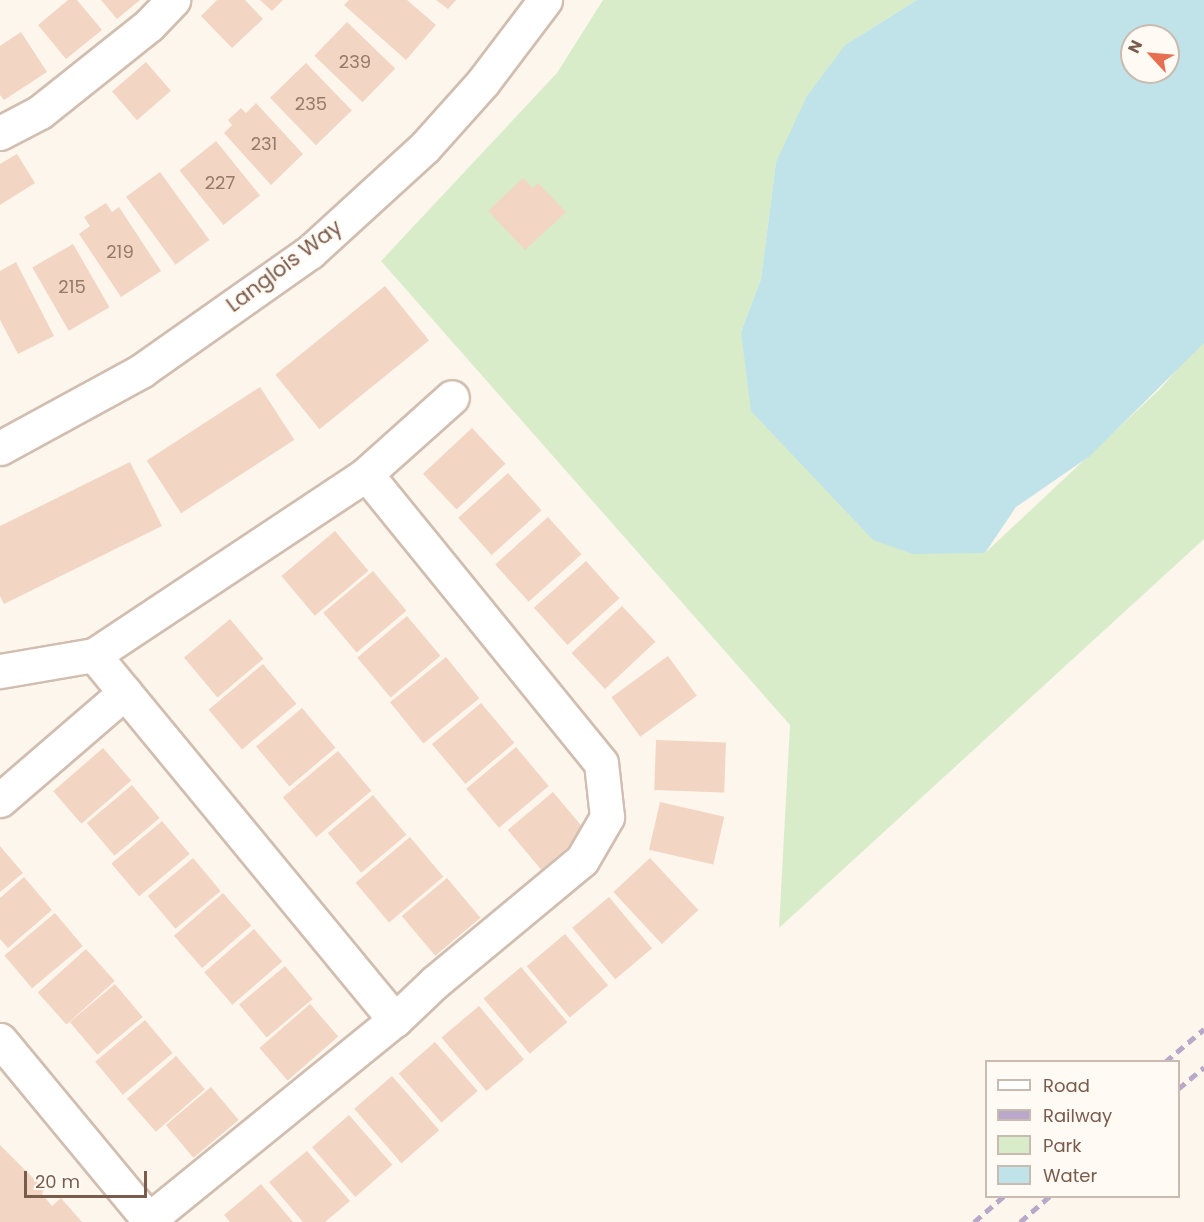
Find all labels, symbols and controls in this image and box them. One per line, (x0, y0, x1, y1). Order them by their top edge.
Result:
north arrow (1120, 24, 1180, 84)
text: N (1122, 36, 1148, 57)
house number: 239 (339, 51, 371, 73)
house number: 235 (295, 93, 327, 115)
house number: 231 (251, 133, 277, 155)
house number: 227 (205, 172, 235, 194)
street label: Langlois Way (221, 214, 347, 318)
house number: 219 (106, 241, 134, 263)
house number: 215 (58, 276, 86, 298)
legend (985, 1060, 1180, 1198)
text: Road (1043, 1073, 1090, 1098)
text: Railway (1043, 1103, 1112, 1128)
text: Park (1043, 1133, 1082, 1158)
scale bar (27, 1159, 150, 1197)
text: Water (1043, 1163, 1097, 1188)
text: 20 m (35, 1169, 80, 1194)

